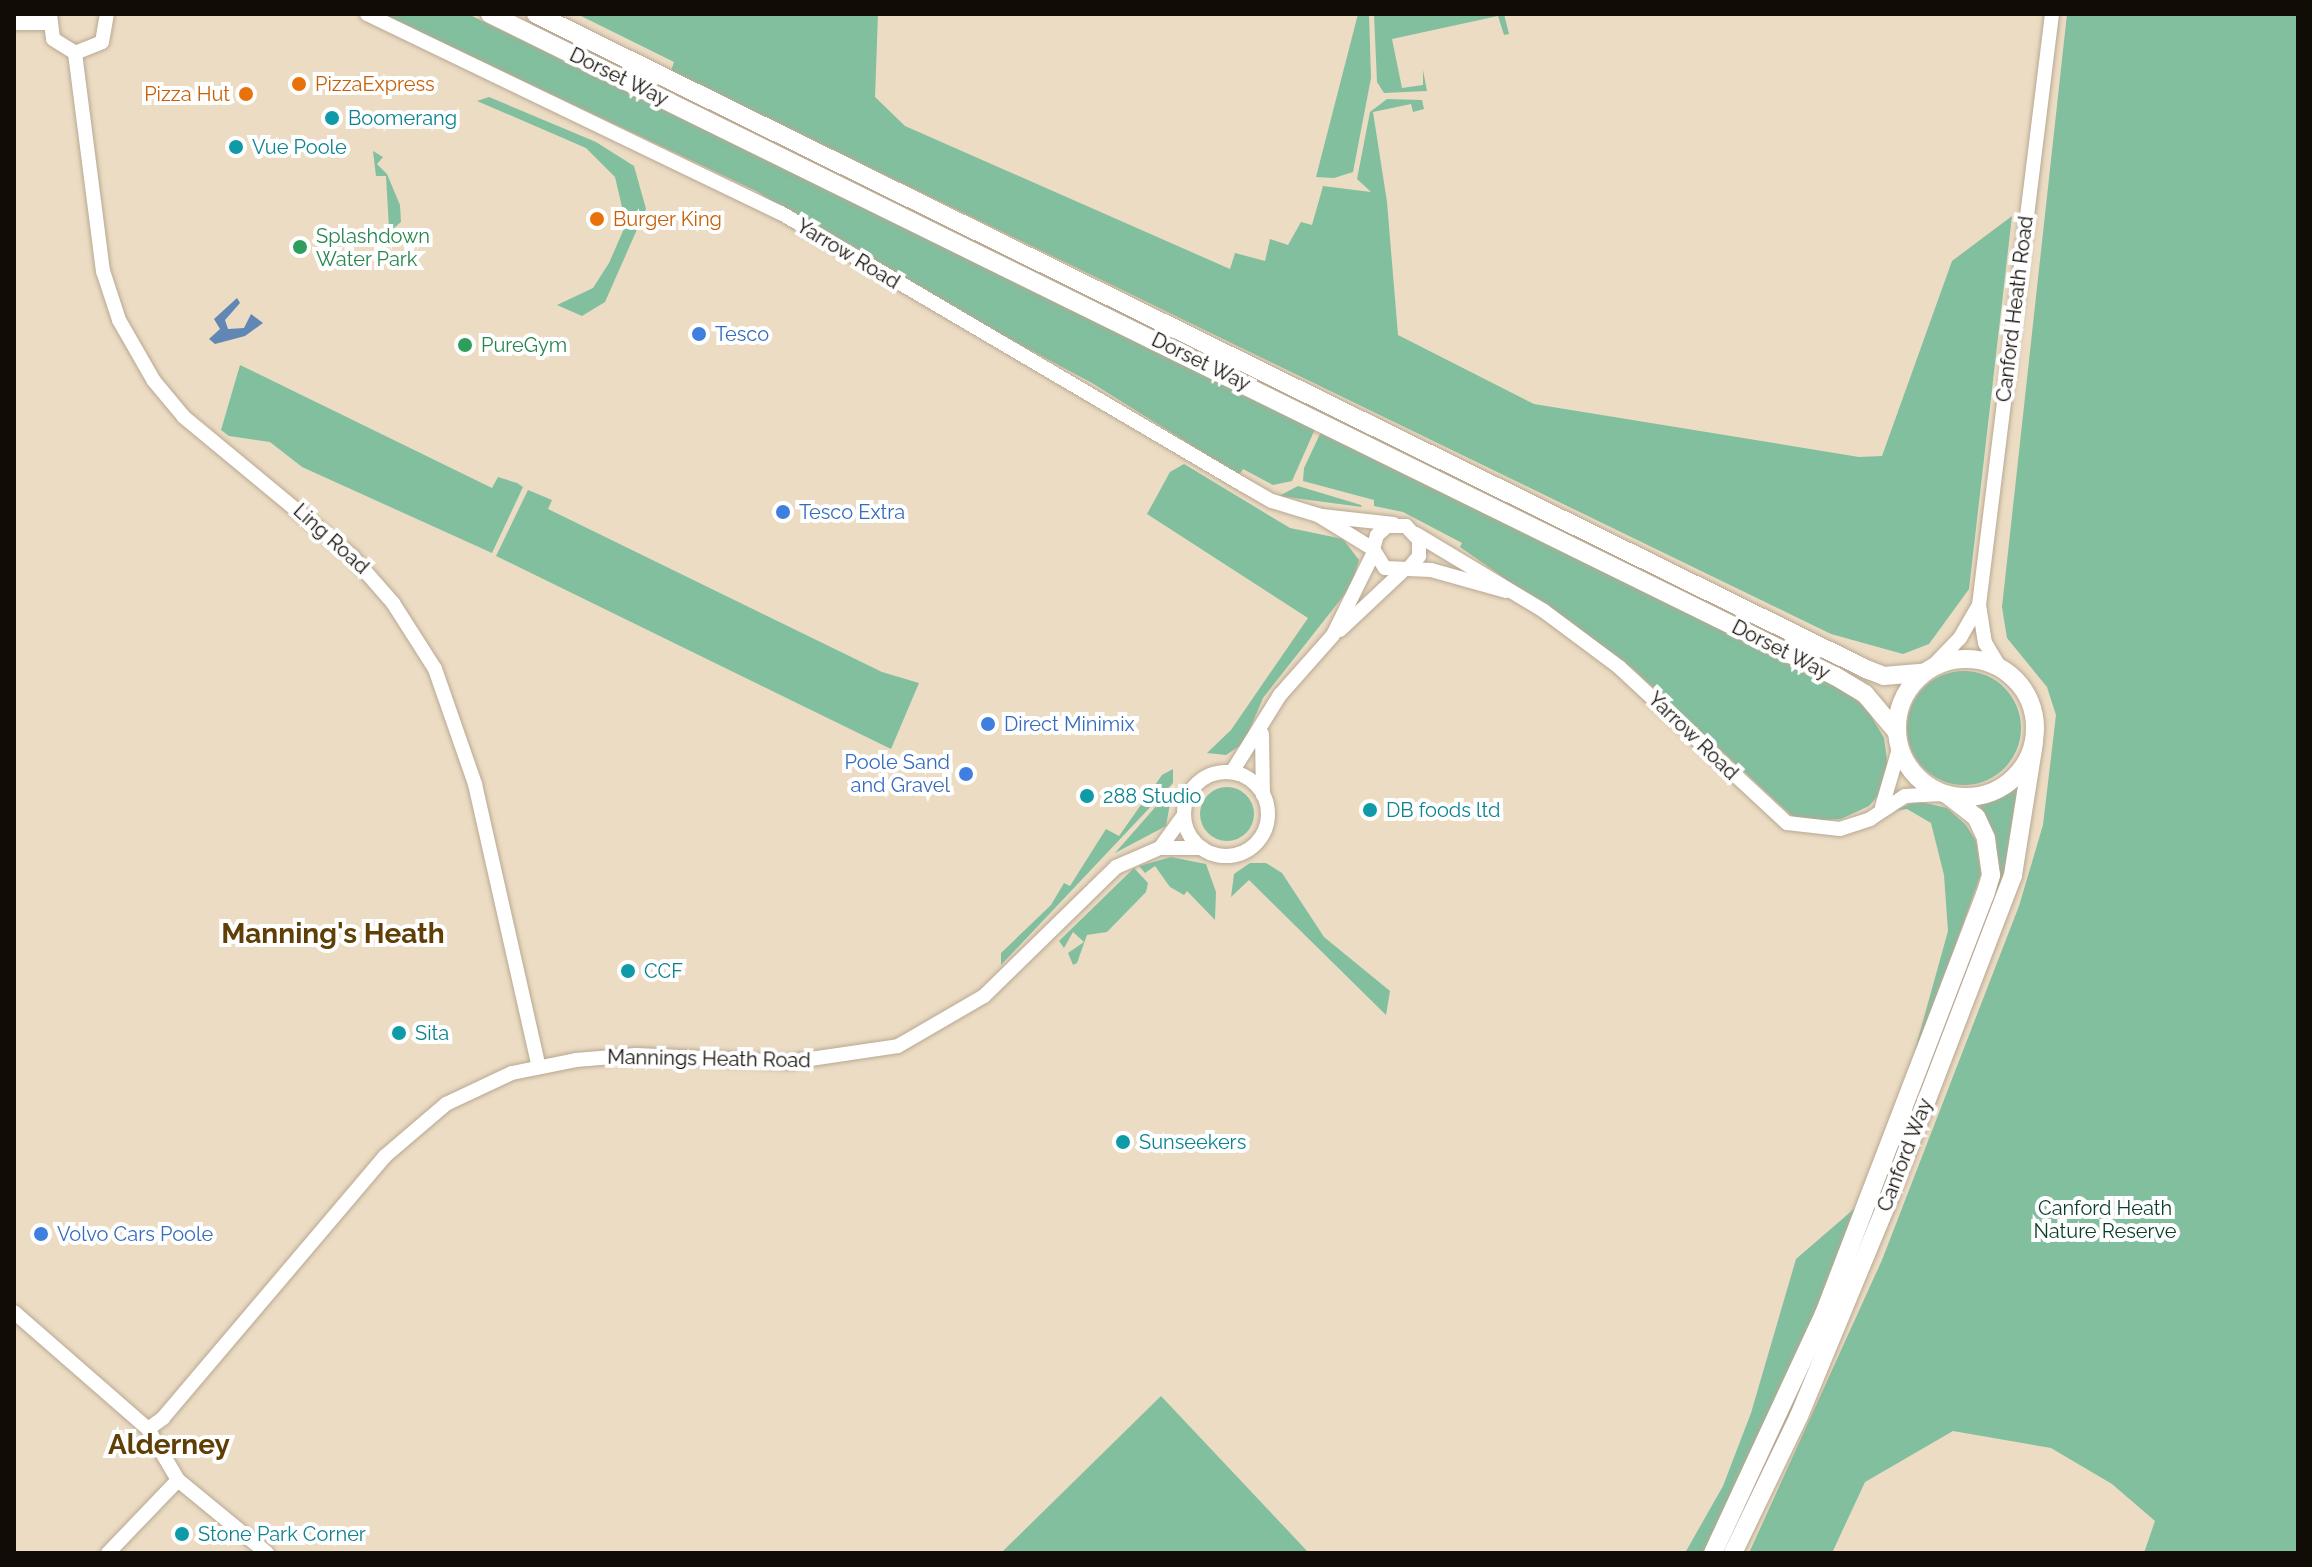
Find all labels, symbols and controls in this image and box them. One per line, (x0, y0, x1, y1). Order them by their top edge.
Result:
street label: Dorset Way (565, 43, 673, 111)
place label: PizzaExpress (315, 72, 435, 96)
marker: PizzaExpress (290, 75, 308, 93)
place label: Pizza Hut (144, 82, 230, 106)
marker: Pizza Hut (237, 85, 255, 103)
place label: Boomerang (348, 106, 457, 130)
marker: Boomerang (323, 109, 341, 127)
place label: Vue Poole (252, 135, 347, 159)
marker: Vue Poole (227, 138, 245, 156)
place label: Burger King (613, 207, 722, 231)
marker: Burger King (588, 210, 606, 228)
street label: Yarrow Road (792, 214, 904, 294)
street label: Canford Heath Road (1992, 215, 2038, 403)
place label: Splashdown Water Park (316, 224, 430, 271)
marker: Splashdown Water Park (291, 238, 309, 256)
place label: Tesco (715, 322, 769, 346)
marker: Tesco (690, 325, 708, 343)
street label: Dorset Way (1147, 328, 1255, 396)
place label: PureGym (481, 333, 567, 357)
marker: PureGym (456, 336, 474, 354)
street label: Ling Road (288, 499, 374, 579)
place label: Tesco Extra (799, 500, 905, 524)
marker: Tesco Extra (774, 503, 792, 521)
street label: Dorset Way (1728, 615, 1834, 685)
street label: Yarrow Road (1643, 687, 1743, 785)
place label: Direct Minimix (1004, 712, 1135, 736)
marker: Direct Minimix (979, 715, 997, 733)
place label: Poole Sand and Gravel (845, 750, 950, 797)
marker: Poole Sand and Gravel (957, 765, 975, 783)
place label: 288 Studio (1103, 784, 1201, 808)
marker: 288 Studio (1078, 787, 1096, 805)
place label: DB foods ltd (1386, 798, 1500, 822)
marker: DB foods ltd (1361, 801, 1379, 819)
district label: Manning's Heath (221, 917, 445, 951)
place label: CCF (644, 959, 683, 983)
marker: CCF (619, 962, 637, 980)
place label: Sita (415, 1021, 449, 1045)
marker: Sita (390, 1024, 408, 1042)
street label: Mannings Heath Road (607, 1045, 811, 1073)
street label: Canford Way (1872, 1095, 1938, 1215)
place label: Sunseekers (1139, 1130, 1246, 1154)
marker: Sunseekers (1114, 1133, 1132, 1151)
park label: Canford Heath Nature Reserve (2033, 1196, 2177, 1243)
place label: Volvo Cars Poole (57, 1222, 213, 1246)
marker: Volvo Cars Poole (32, 1225, 50, 1243)
district label: Alderney (108, 1428, 230, 1462)
place label: Stone Park Corner (198, 1522, 366, 1546)
marker: Stone Park Corner (173, 1525, 191, 1543)

